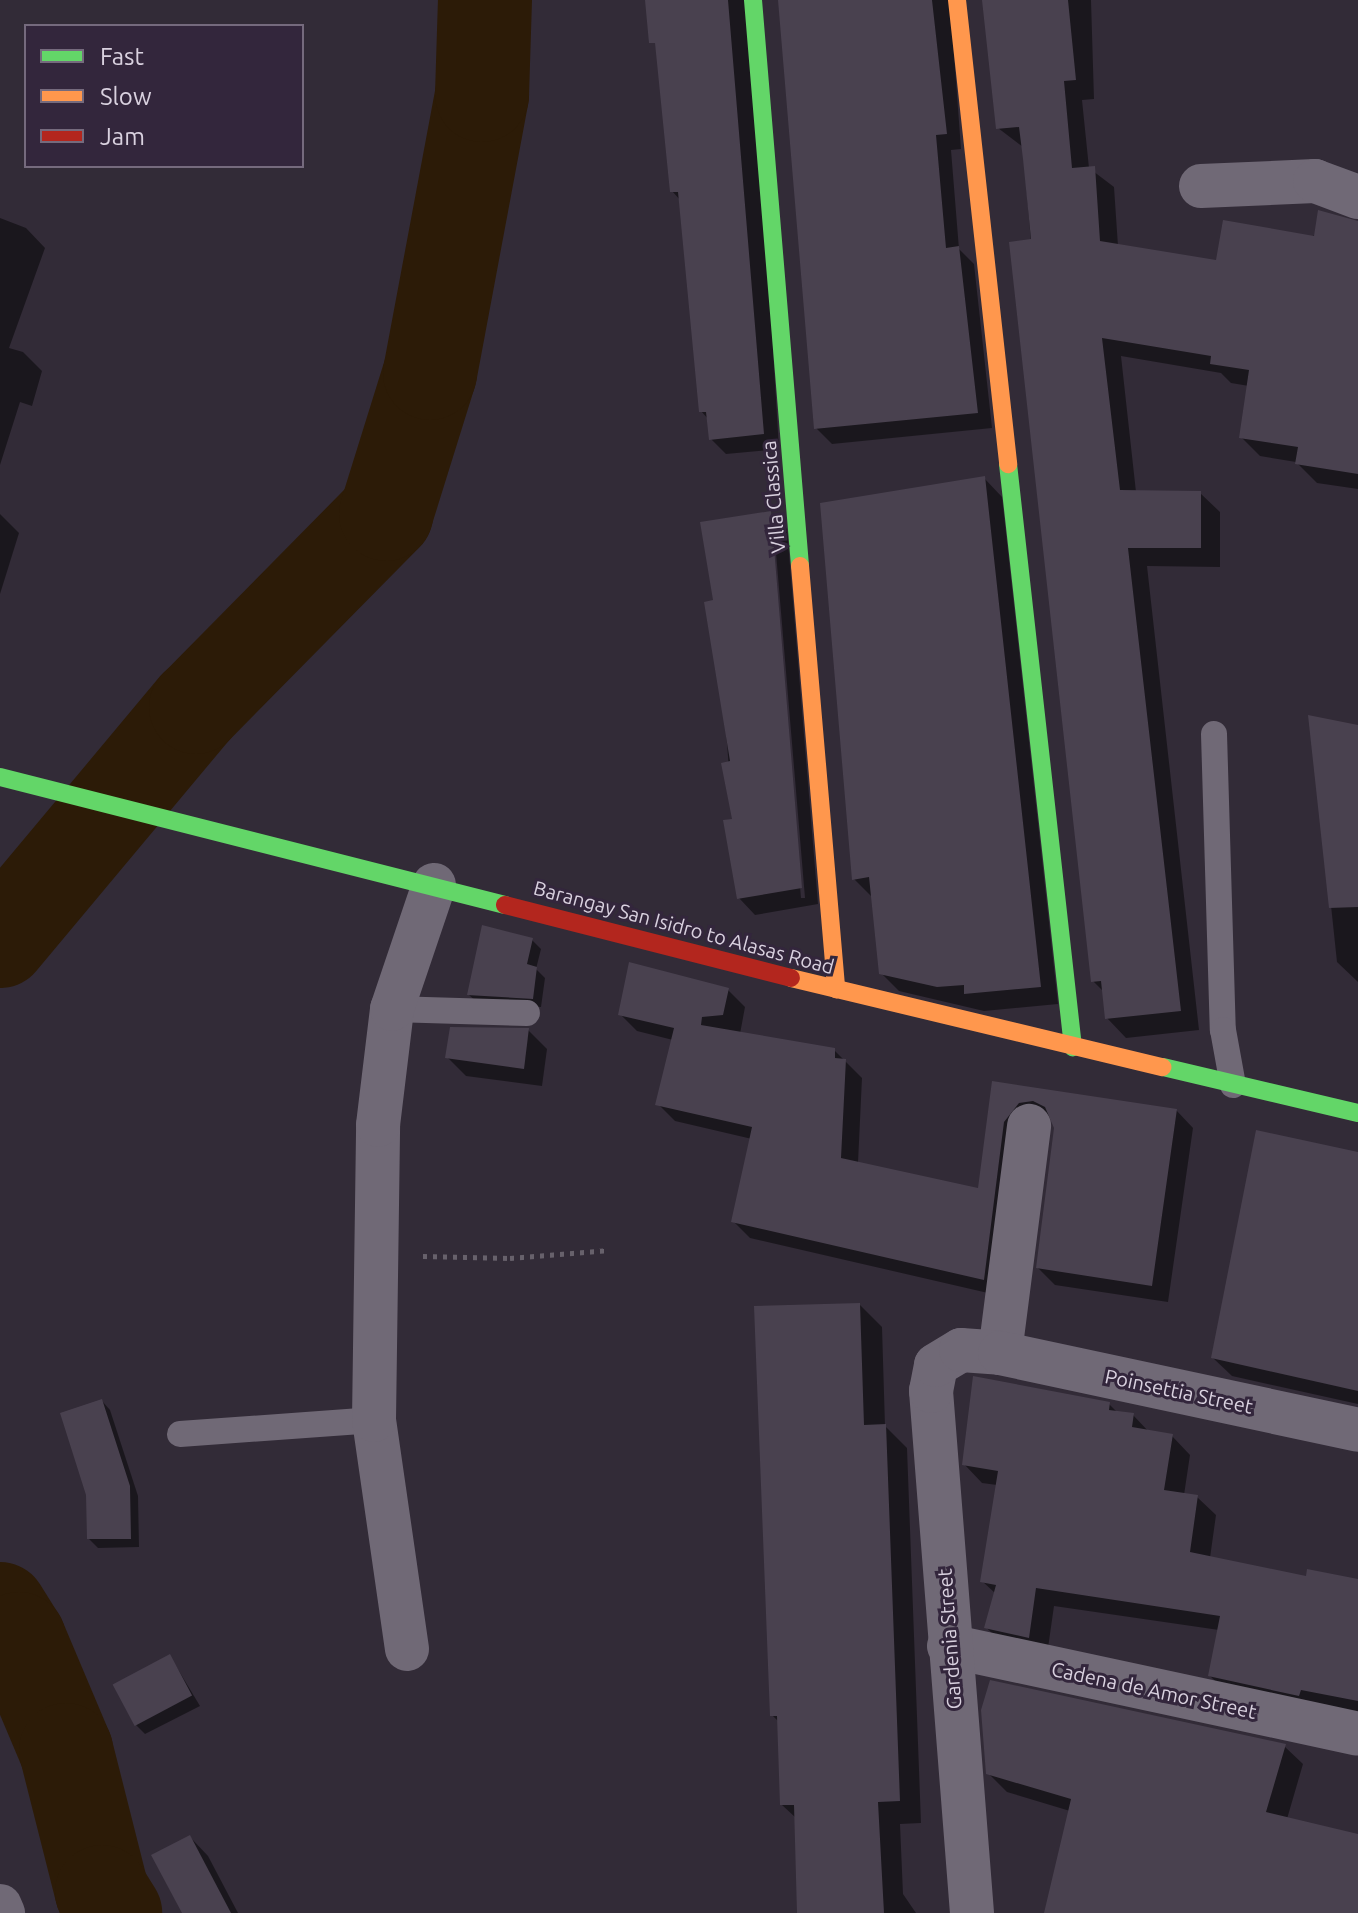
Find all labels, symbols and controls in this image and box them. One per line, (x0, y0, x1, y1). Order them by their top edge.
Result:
legend (24, 24, 304, 168)
text: Fast (100, 43, 144, 70)
text: Slow (100, 83, 152, 110)
text: Jam (100, 123, 145, 150)
street label: Villa Classica (756, 440, 790, 554)
street label: Barangay San Isidro to Alasas Road (531, 875, 837, 979)
street label: Poinsettia Street (1103, 1364, 1255, 1418)
street label: Gardenia Street (932, 1568, 966, 1710)
street label: Cadena de Amor Street (1049, 1657, 1259, 1723)

